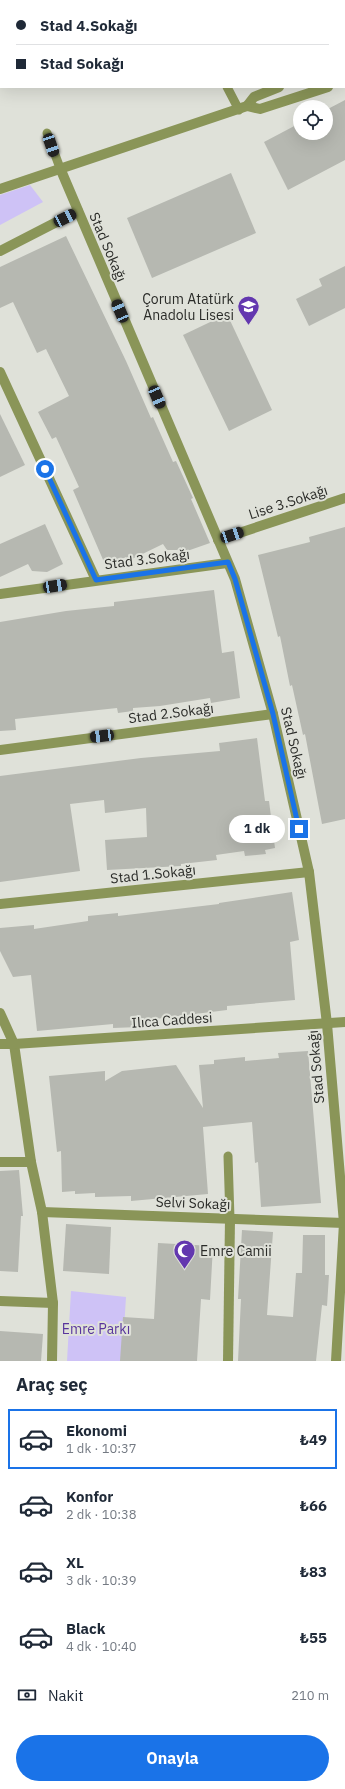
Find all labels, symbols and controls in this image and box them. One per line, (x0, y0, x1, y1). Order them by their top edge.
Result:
text: Stad 4.Sokağı (40, 16, 138, 35)
text: Stad Sokağı (40, 54, 124, 73)
map controls (293, 100, 333, 140)
button: locate (293, 100, 333, 140)
car (41, 132, 61, 158)
car (52, 207, 78, 229)
street label: Stad Sokağı (85, 210, 131, 284)
place label: Çorum Atatürk Anadolu Lisesi (142, 290, 235, 324)
school or university icon: Çorum Atatürk Anadolu Lisesi (236, 294, 262, 327)
car (110, 298, 130, 324)
car (147, 384, 167, 410)
route start (36, 460, 54, 478)
street label: Lise 3.Sokağı (246, 481, 330, 523)
car (219, 526, 245, 544)
street label: Stad 3.Sokağı (103, 545, 191, 573)
car (42, 578, 68, 594)
street label: Stad 2.Sokağı (127, 699, 215, 727)
street label: Stad Sokağı (277, 705, 311, 781)
car (89, 729, 115, 743)
callout: 1 dk (229, 815, 285, 843)
text: 1 dk (244, 820, 270, 837)
route end (290, 820, 308, 838)
street label: Stad 1.Sokağı (109, 861, 197, 887)
street label: Ilıca Caddesi (131, 1008, 213, 1032)
street label: Stad Sokağı (304, 1030, 328, 1104)
street label: Selvi Sokağı (155, 1193, 231, 1213)
mosque icon: Emre Camii (171, 1238, 197, 1271)
place label: Emre Camii (200, 1242, 272, 1260)
park label: Emre Parkı (62, 1320, 130, 1338)
text: Araç seç (16, 1373, 88, 1396)
icon: car (18, 1421, 54, 1457)
text: Ekonomi (66, 1421, 127, 1440)
text: ₺49 (300, 1430, 327, 1449)
text: 1 dk · 10:37 (66, 1440, 137, 1457)
icon: car (18, 1487, 54, 1523)
text: Konfor (66, 1487, 113, 1506)
text: ₺66 (300, 1496, 327, 1515)
text: 2 dk · 10:38 (66, 1506, 137, 1523)
icon: car (18, 1553, 54, 1589)
text: XL (66, 1553, 84, 1572)
text: ₺83 (300, 1562, 327, 1581)
text: 3 dk · 10:39 (66, 1572, 137, 1589)
icon: car (18, 1619, 54, 1655)
text: Black (66, 1619, 106, 1638)
text: ₺55 (300, 1628, 327, 1647)
text: 4 dk · 10:40 (66, 1638, 137, 1655)
icon: cash (16, 1684, 38, 1706)
text: Nakit (48, 1686, 84, 1705)
text: 210 m (291, 1687, 329, 1704)
button: Onayla (16, 1735, 329, 1781)

